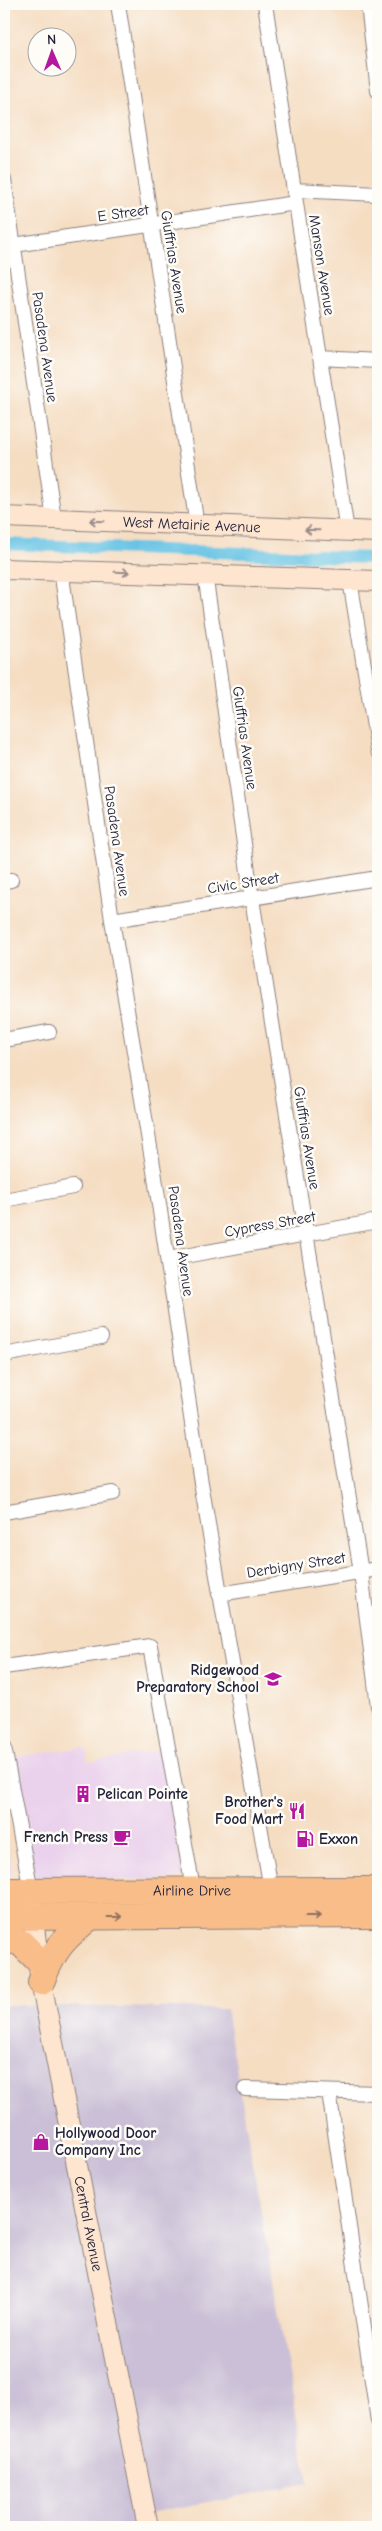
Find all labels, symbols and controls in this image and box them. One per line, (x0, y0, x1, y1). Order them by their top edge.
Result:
north arrow (28, 28, 78, 78)
text: N (47, 31, 56, 48)
street label: E Street (96, 200, 151, 226)
street label: Giuffrias Avenue (157, 209, 191, 315)
street label: Manson Avenue (305, 213, 339, 317)
street label: Pasadena Avenue (28, 290, 62, 404)
street label: West Metairie Avenue (123, 513, 262, 536)
one-way arrow (89, 517, 105, 526)
one-way arrow (304, 525, 320, 534)
one-way arrow (114, 567, 130, 577)
street label: Giuffrias Avenue (229, 685, 261, 791)
street label: Pasadena Avenue (100, 784, 134, 898)
street label: Civic Street (206, 868, 281, 898)
street label: Giuffrias Avenue (290, 1085, 324, 1191)
street label: Pasadena Avenue (164, 1184, 198, 1298)
street label: Cypress Street (223, 1207, 318, 1241)
street label: Derbigny Street (245, 1548, 347, 1582)
place label: Ridgewood Preparatory School (136, 1661, 259, 1696)
school or university icon: Ridgewood Preparatory School (263, 1669, 283, 1689)
building icon: Pelican Pointe (73, 1784, 93, 1804)
place label: Pelican Pointe (97, 1785, 188, 1803)
place label: Brother's Food Mart (215, 1793, 284, 1828)
restaurant icon: Brother's Food Mart (287, 1801, 307, 1821)
cafe icon: French Press (112, 1827, 132, 1847)
place label: French Press (24, 1828, 108, 1846)
fuel station icon: Exxon (295, 1829, 315, 1849)
place label: Exxon (319, 1830, 358, 1848)
street label: Airline Drive (153, 1881, 231, 1900)
one-way arrow (304, 1911, 321, 1921)
one-way arrow (107, 1912, 123, 1922)
place label: Hollywood Door Company Inc (55, 2124, 156, 2159)
shop icon: Hollywood Door Company Inc (31, 2132, 51, 2152)
street label: Central Avenue (70, 2175, 107, 2273)

